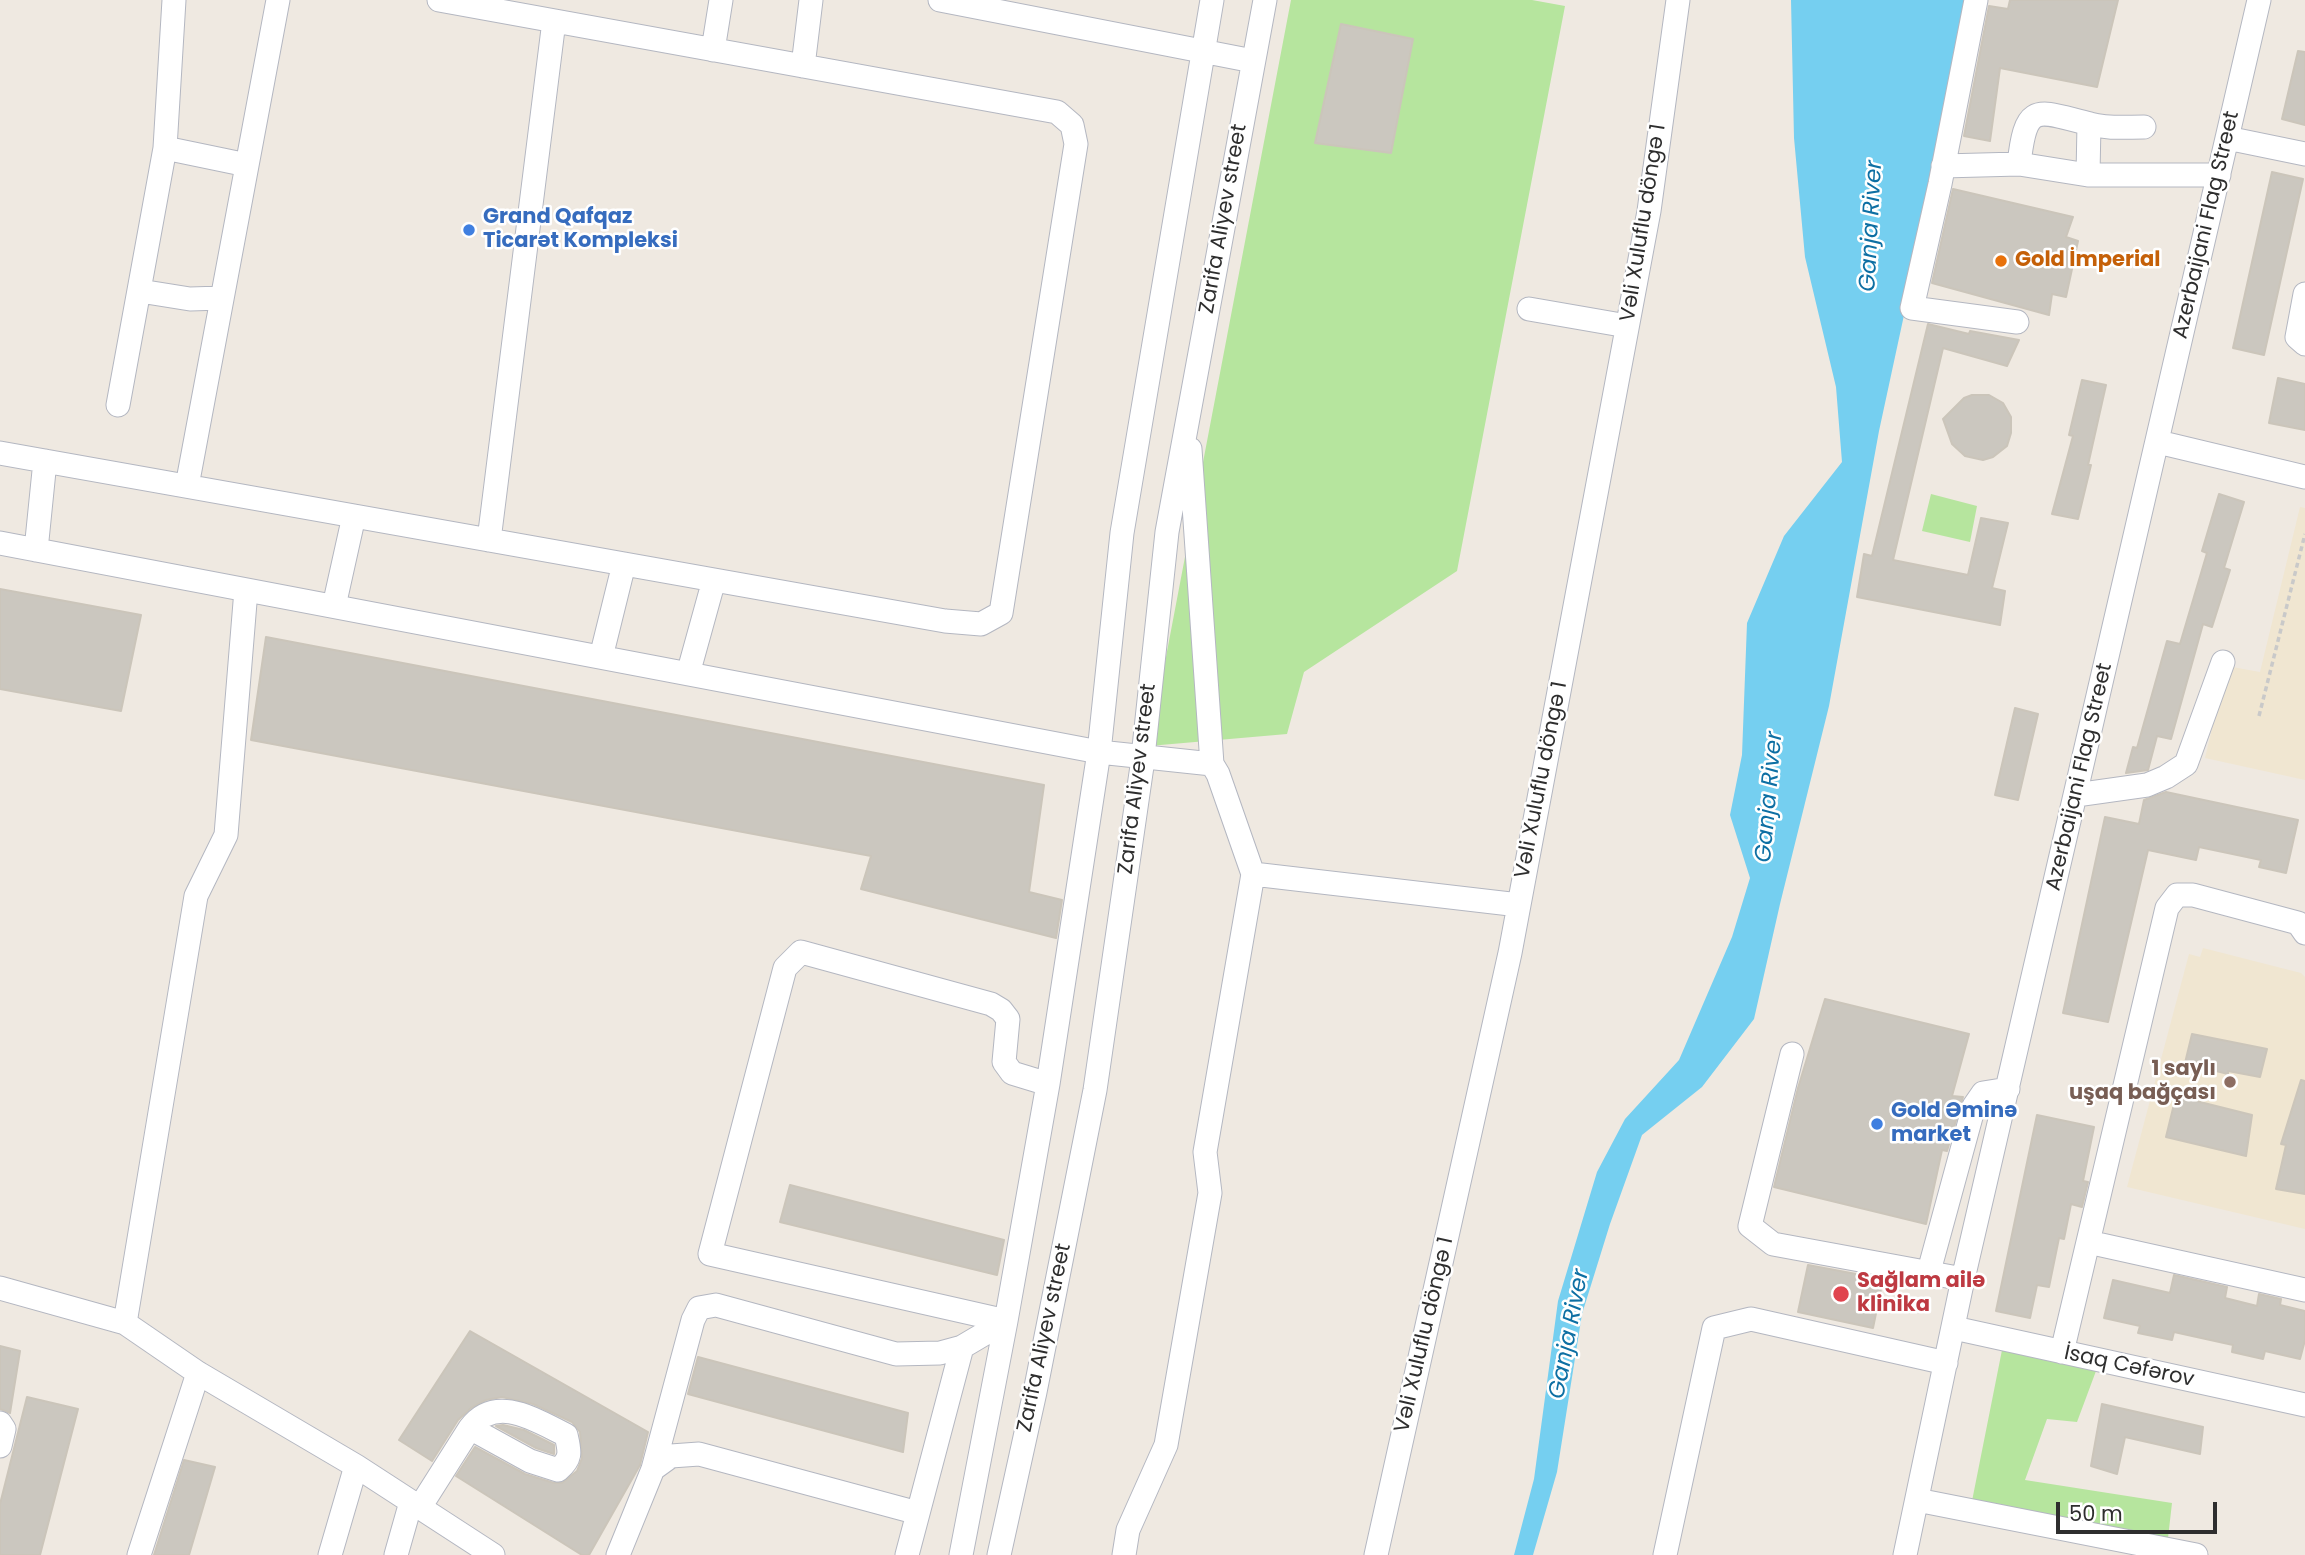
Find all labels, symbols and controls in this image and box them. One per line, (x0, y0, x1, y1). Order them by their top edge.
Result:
street label: Azerbaijani Flag Street (2169, 109, 2245, 341)
street label: Zarifa Aliyev street (1195, 122, 1253, 316)
street label: Vəli Xuluflu döngə 1 (1616, 122, 1672, 324)
water label: Ganja River (1855, 160, 1889, 292)
place label: Grand Qafqaz Ticarət Kompleksi (483, 205, 678, 255)
marker: Grand Qafqaz Ticarət Kompleksi (461, 222, 477, 238)
place label: Gold İmperial (2015, 248, 2161, 274)
marker: Gold İmperial (1993, 253, 2009, 269)
street label: Azerbaijani Flag Street (2042, 661, 2118, 893)
street label: Vəli Xuluflu döngə 1 (1511, 679, 1573, 881)
street label: Zarifa Aliyev street (1114, 682, 1162, 876)
water label: Ganja River (1751, 730, 1789, 864)
place label: 1 saylı uşaq bağçası (2069, 1057, 2216, 1107)
marker: 1 saylı uşaq bağçası (2222, 1074, 2238, 1090)
place label: Gold Əminə market (1891, 1099, 2017, 1149)
marker: Gold Əminə market (1869, 1116, 1885, 1132)
street label: Vəli Xuluflu döngə 1 (1390, 1235, 1460, 1435)
street label: Zarifa Aliyev street (1013, 1241, 1077, 1435)
water label: Ganja River (1544, 1267, 1596, 1401)
place label: Sağlam ailə klinika (1857, 1269, 1985, 1319)
marker: Sağlam ailə klinika (1831, 1284, 1851, 1304)
street label: İsaq Cəfərov (2062, 1341, 2196, 1393)
scale bar (2060, 1488, 2221, 1532)
text: 50 m (2069, 1499, 2123, 1528)

